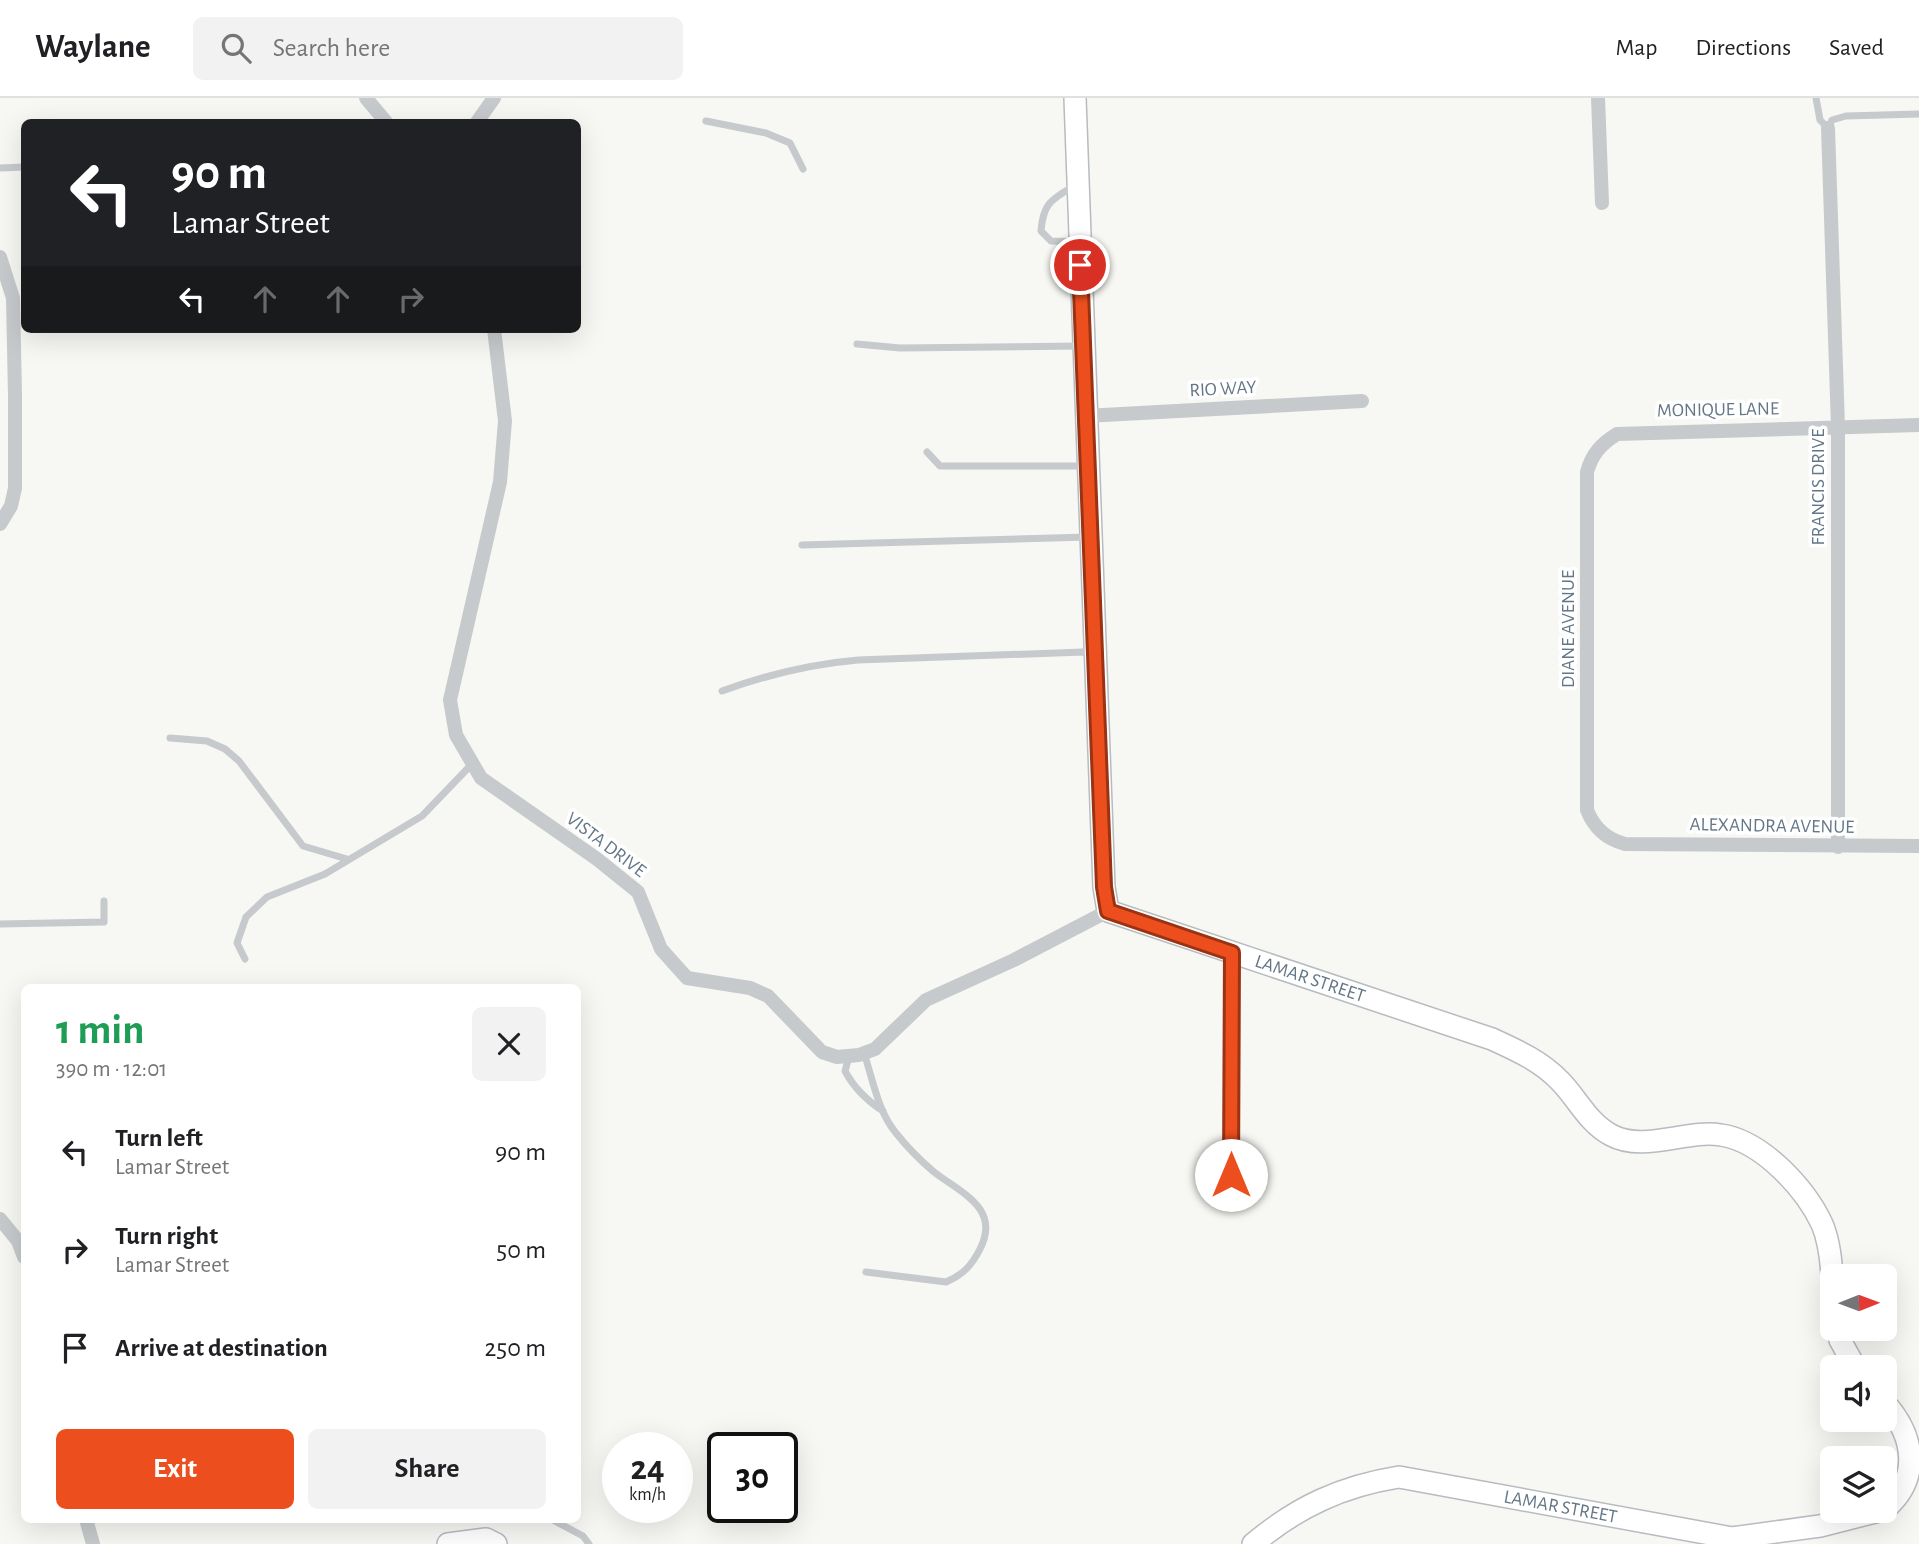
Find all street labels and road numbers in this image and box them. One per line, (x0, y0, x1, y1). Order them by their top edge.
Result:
street label: RIO WAY (1189, 378, 1257, 400)
street label: MONIQUE LANE (1657, 399, 1779, 421)
street label: FRANCIS DRIVE (1809, 429, 1828, 545)
street label: DIANE AVENUE (1559, 570, 1578, 688)
street label: VISTA DRIVE (563, 809, 649, 881)
street label: ALEXANDRA AVENUE (1690, 815, 1854, 837)
street label: LAMAR STREET (1253, 951, 1368, 1006)
street label: LAMAR STREET (1502, 1487, 1619, 1526)

